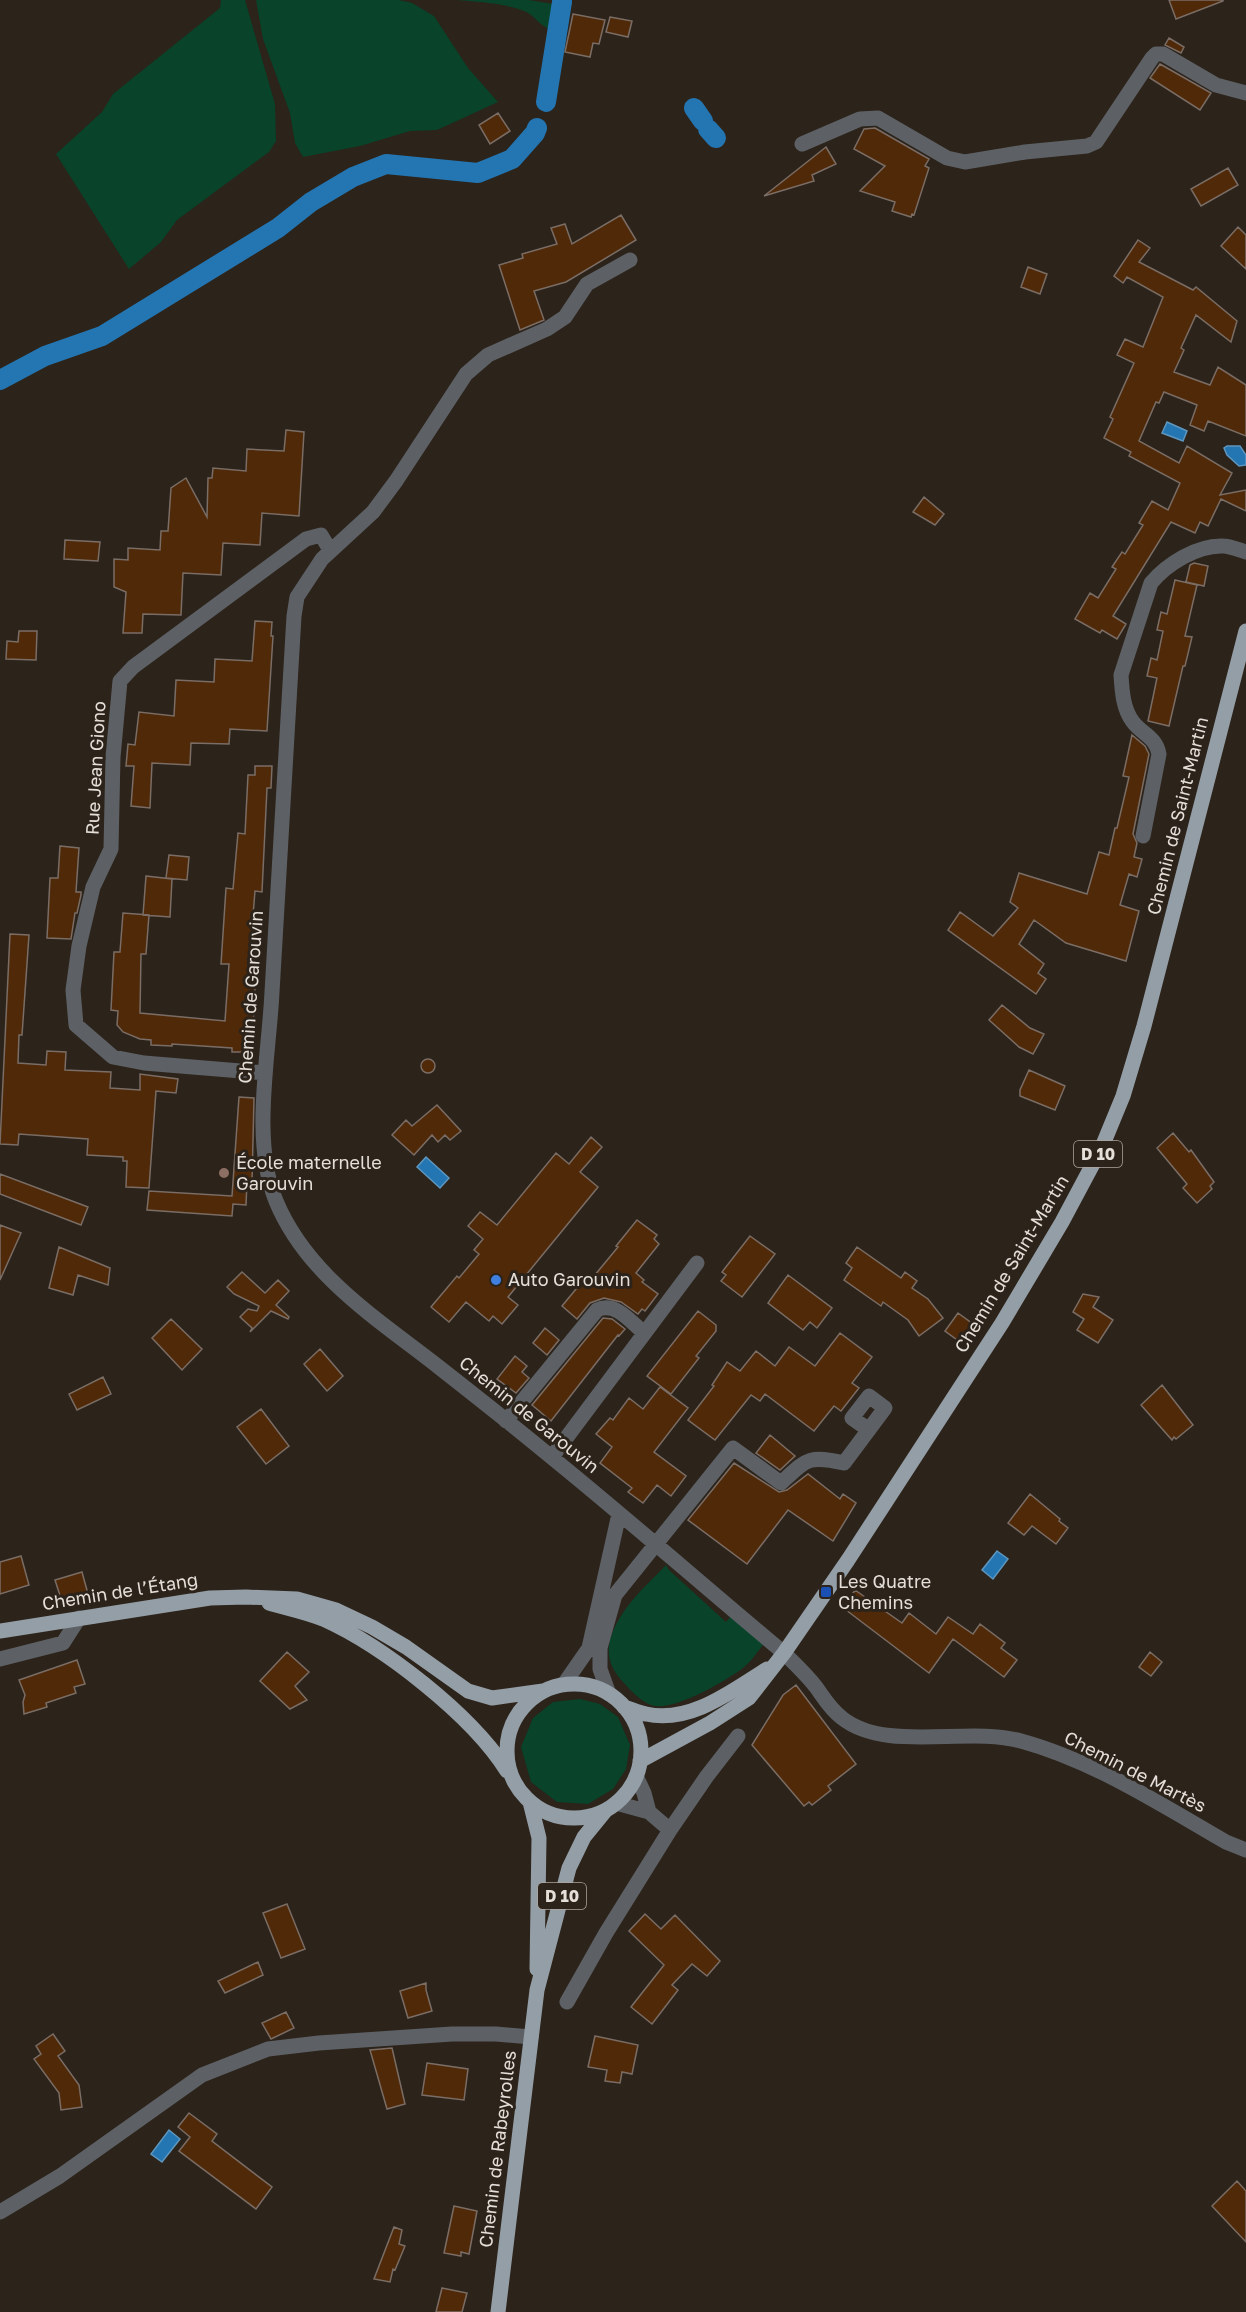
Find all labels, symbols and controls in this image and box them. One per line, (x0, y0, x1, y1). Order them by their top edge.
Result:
street label: Rue Jean Giono (81, 700, 109, 835)
street label: Chemin de Saint-Martin (1142, 714, 1212, 917)
street label: Chemin de Garouvin (233, 910, 267, 1084)
road number: D 10 (1074, 1141, 1122, 1167)
place label: École maternelle Garouvin (236, 1151, 382, 1194)
marker: École maternelle Garouvin (217, 1166, 231, 1180)
street label: Chemin de Saint-Martin (949, 1171, 1073, 1356)
place label: Auto Garouvin (508, 1268, 630, 1290)
marker: Auto Garouvin (489, 1273, 503, 1287)
street label: Chemin de Garouvin (455, 1351, 604, 1477)
street label: Chemin de l’Étang (40, 1568, 199, 1614)
place label: Les Quatre Chemins (838, 1570, 931, 1613)
marker: Les Quatre Chemins (819, 1585, 833, 1599)
street label: Chemin de Martès (1061, 1726, 1210, 1816)
road number: D 10 (538, 1883, 586, 1909)
street label: Chemin de Rabeyrolles (474, 2049, 520, 2249)

